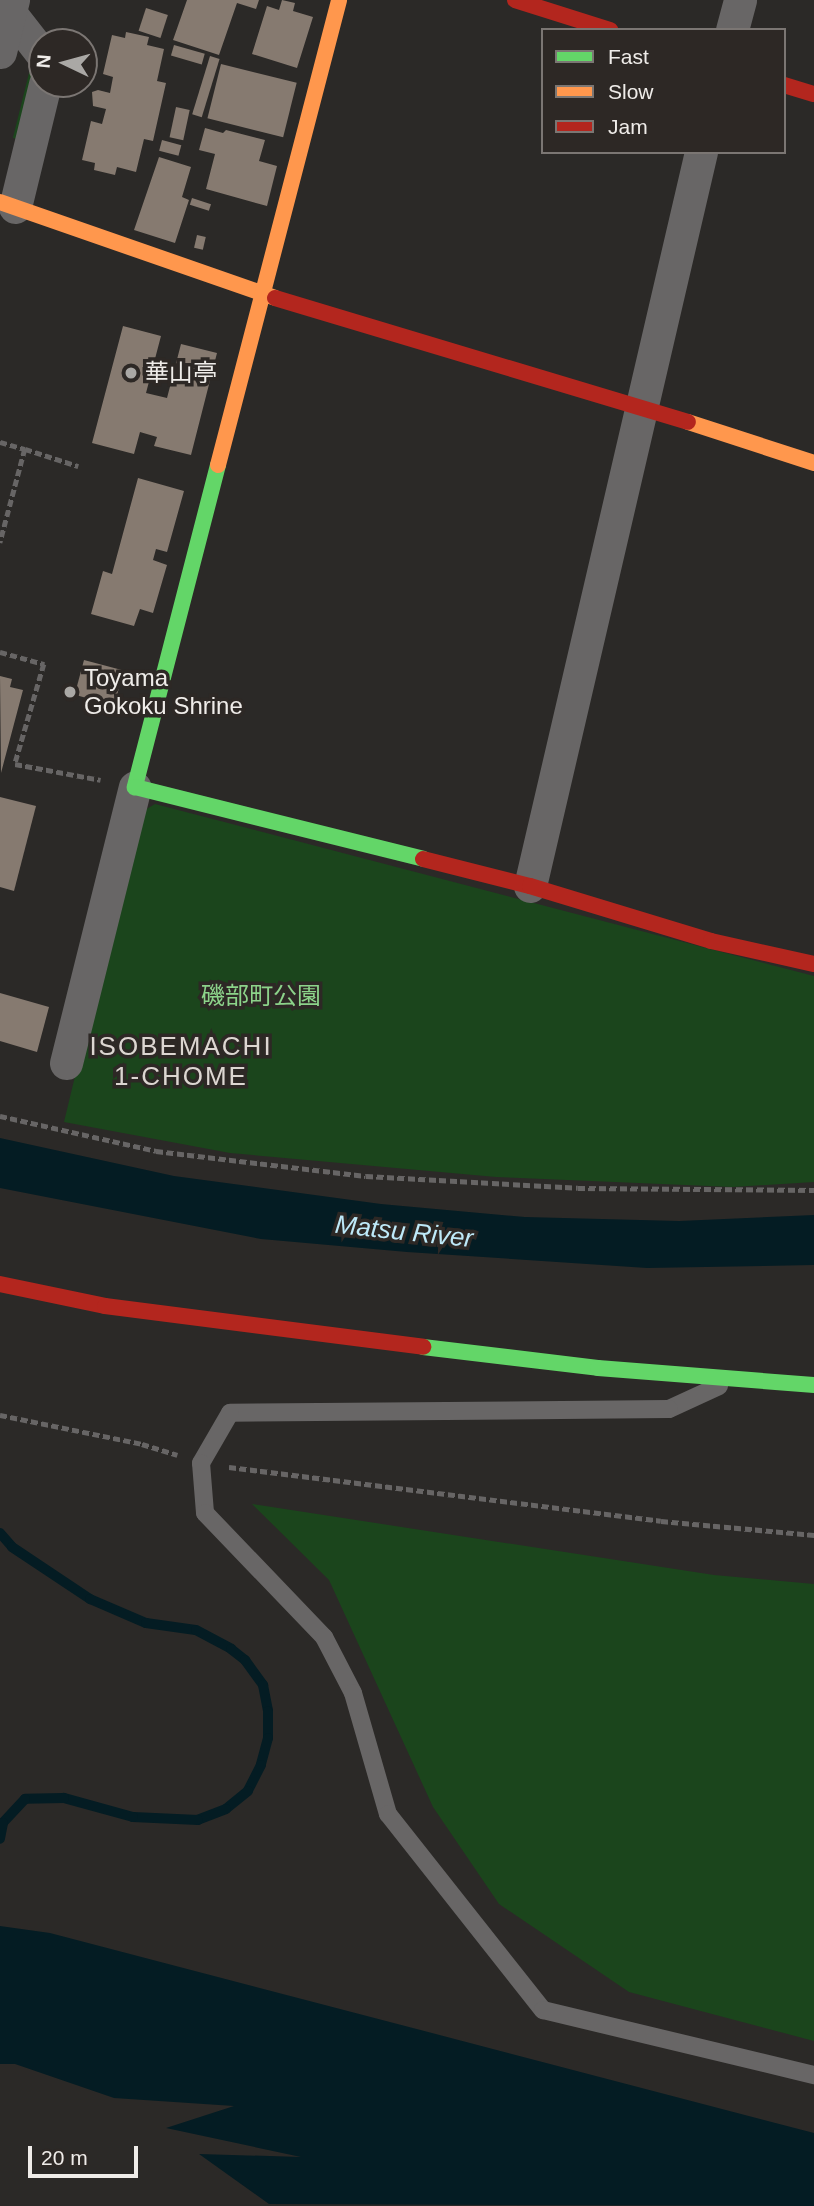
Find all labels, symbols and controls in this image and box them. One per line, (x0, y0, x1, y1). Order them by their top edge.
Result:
north arrow (28, 28, 98, 98)
legend (541, 28, 786, 154)
text: Fast (608, 45, 649, 68)
text: N (33, 54, 55, 69)
text: Slow (608, 80, 654, 103)
text: Jam (608, 115, 648, 138)
place label: 華山亭 (145, 359, 217, 387)
marker: 華山亭 (123, 365, 139, 381)
place label: Toyama Gokoku Shrine (84, 664, 243, 720)
marker: Toyama Gokoku Shrine (62, 684, 78, 700)
park label: 磯部町公園 (201, 982, 321, 1010)
district label: ISOBEMACHI 1-CHOME (91, 1031, 271, 1092)
water label: Matsu River (333, 1209, 475, 1255)
scale bar (32, 2132, 142, 2176)
text: 20 m (41, 2146, 88, 2169)

